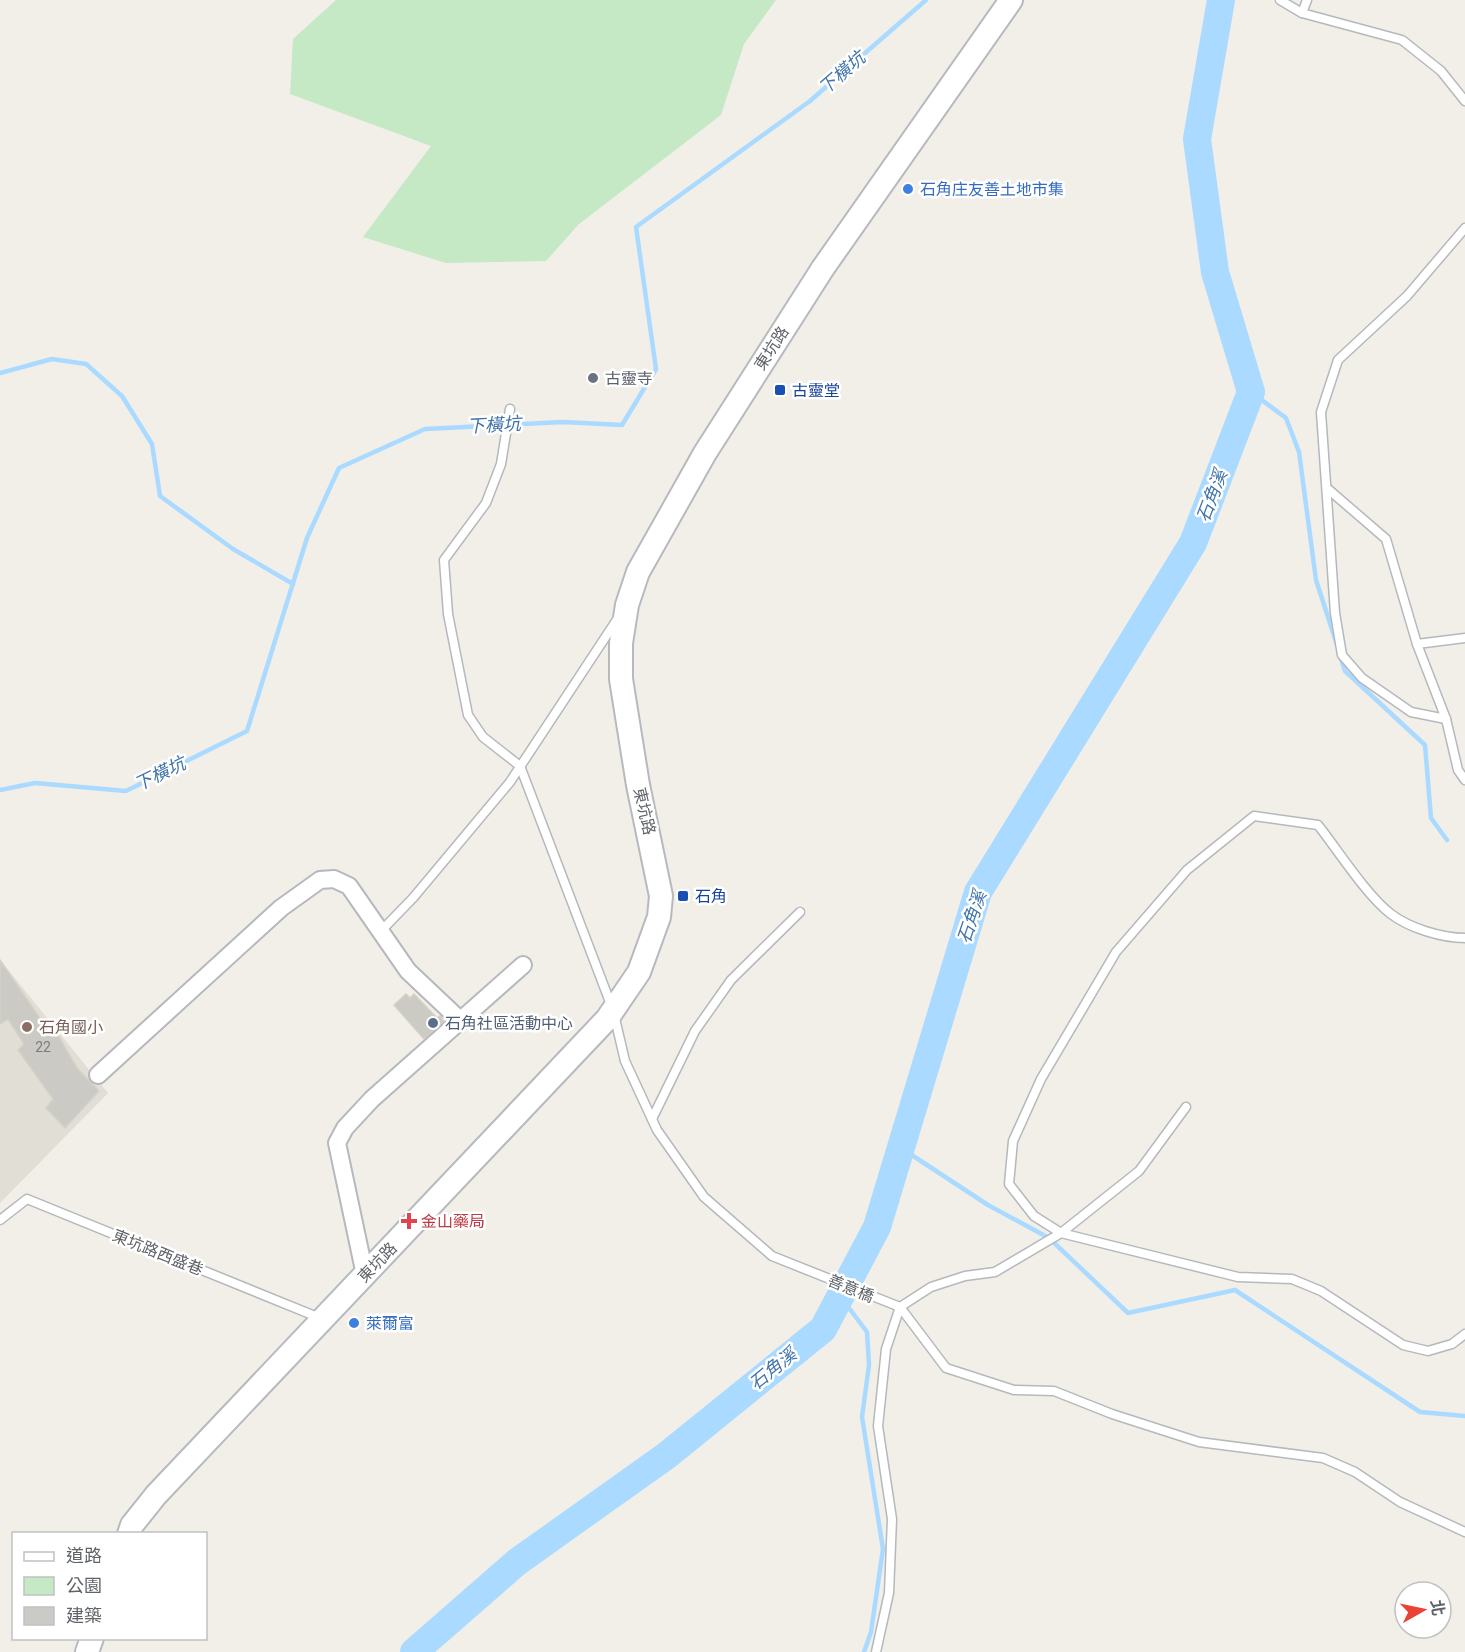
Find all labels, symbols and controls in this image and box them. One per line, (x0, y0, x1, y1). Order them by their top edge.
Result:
water label: 下橫坑 (814, 45, 871, 98)
place label: 石角庄友善土地市集 (920, 180, 1064, 199)
marker: 石角庄友善土地市集 (901, 182, 915, 196)
street label: 東坑路 (750, 323, 792, 374)
place label: 古靈寺 (605, 369, 653, 388)
marker: 古靈寺 (586, 371, 600, 385)
place label: 古靈堂 (792, 381, 840, 400)
marker: 古靈堂 (773, 383, 787, 397)
water label: 下橫坑 (466, 412, 524, 436)
water label: 石角溪 (1192, 464, 1232, 525)
water label: 下橫坑 (131, 751, 191, 795)
street label: 東坑路 (630, 786, 659, 837)
water label: 石角溪 (953, 885, 991, 946)
place label: 石角 (695, 887, 727, 906)
marker: 石角 (676, 889, 690, 903)
place label: 石角社區活動中心 (445, 1014, 573, 1033)
marker: 石角社區活動中心 (426, 1016, 440, 1030)
place label: 石角國小 (39, 1018, 103, 1037)
marker: 石角國小 (20, 1020, 34, 1034)
house number: 22 (35, 1039, 51, 1055)
place label: 金山藥局 (421, 1212, 485, 1231)
marker: 金山藥局 (402, 1214, 416, 1228)
street label: 東坑路西盛巷 (110, 1226, 206, 1279)
street label: 東坑路 (354, 1238, 401, 1286)
street label: 善意橋 (825, 1271, 877, 1306)
place label: 萊爾富 (366, 1314, 414, 1333)
marker: 萊爾富 (347, 1316, 361, 1330)
water label: 石角溪 (745, 1342, 803, 1394)
legend (12, 1532, 207, 1640)
text: 道路 (66, 1545, 102, 1566)
text: 公園 (66, 1575, 102, 1596)
north arrow (1393, 1580, 1453, 1640)
text: 北 (1427, 1598, 1448, 1617)
text: 建築 (66, 1605, 102, 1626)

